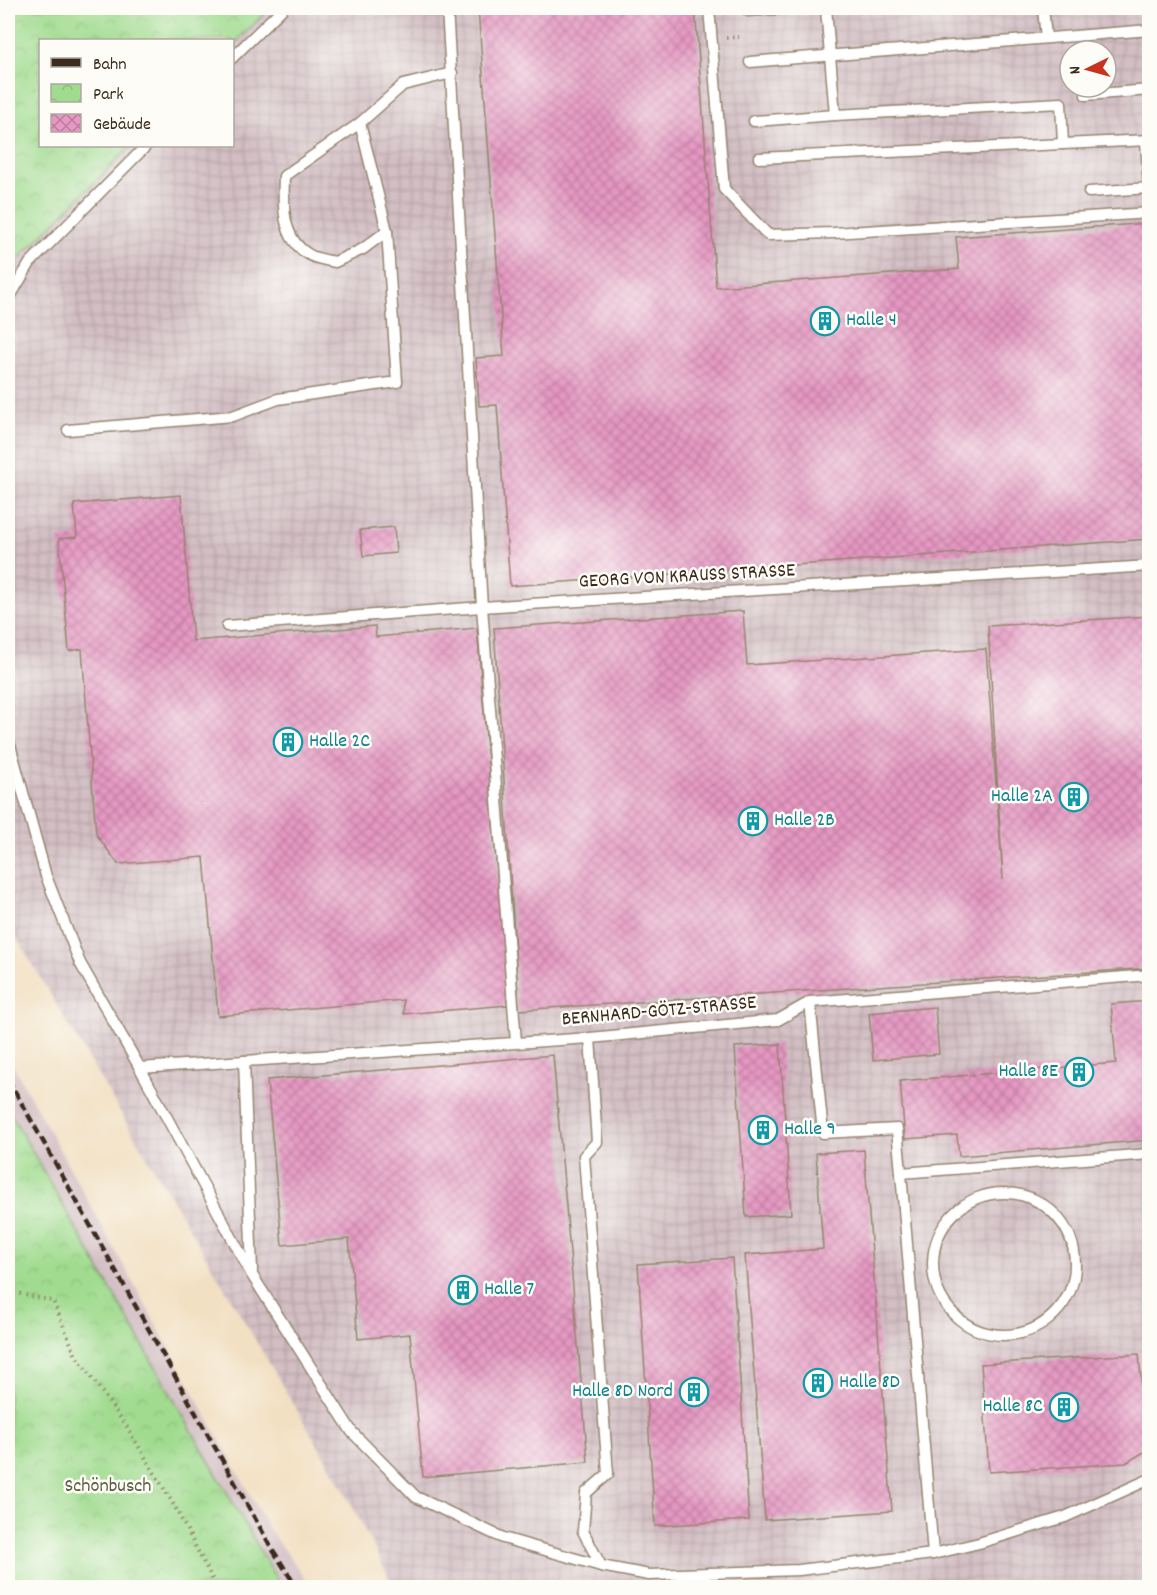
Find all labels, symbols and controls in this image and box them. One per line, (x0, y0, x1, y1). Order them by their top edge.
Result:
legend (39, 39, 234, 147)
north arrow (1058, 39, 1118, 99)
text: Bahn (93, 53, 127, 78)
text: N (1064, 65, 1087, 75)
text: Park (93, 83, 124, 108)
text: Gebäude (93, 113, 151, 138)
building icon: Halle 4 (809, 305, 841, 337)
place label: Halle 4 (846, 307, 897, 335)
street label: GEORG VON KRAUSS STRASSE (578, 557, 796, 597)
building icon: Halle 2C (272, 726, 304, 758)
place label: Halle 2C (309, 728, 370, 756)
building icon: Halle 2A (1058, 781, 1090, 813)
place label: Halle 2A (991, 783, 1053, 811)
building icon: Halle 2B (737, 805, 769, 837)
place label: Halle 2B (774, 807, 835, 835)
street label: BERNHARD-GÖTZ-STRASSE (561, 990, 757, 1034)
building icon: Halle 8E (1063, 1056, 1095, 1088)
place label: Halle 8E (998, 1058, 1058, 1086)
building icon: Halle 9 (747, 1114, 779, 1146)
place label: Halle 9 (784, 1116, 836, 1144)
building icon: Halle 7 (447, 1274, 479, 1306)
place label: Halle 7 (484, 1276, 534, 1304)
building icon: Halle 8D (802, 1367, 834, 1399)
place label: Halle 8D (839, 1369, 900, 1397)
building icon: Halle 8D Nord (678, 1376, 710, 1408)
place label: Halle 8D Nord (572, 1378, 673, 1406)
building icon: Halle 8C (1048, 1391, 1080, 1423)
place label: Halle 8C (983, 1393, 1043, 1421)
park label: Schönbusch (64, 1473, 152, 1501)

